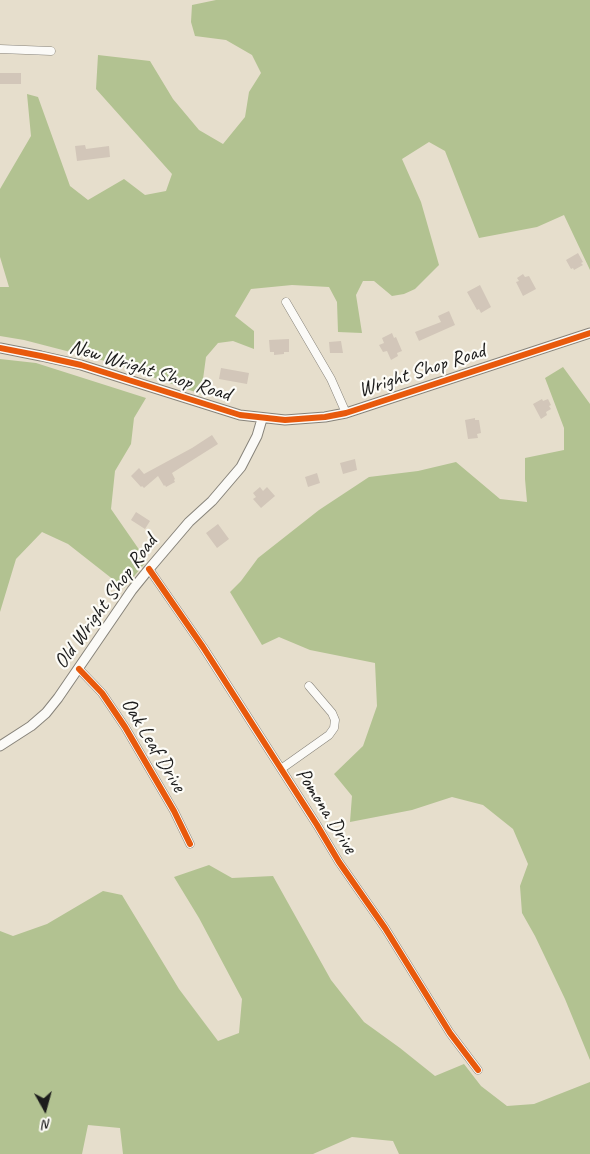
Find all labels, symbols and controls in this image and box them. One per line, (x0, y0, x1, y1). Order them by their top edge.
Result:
street label: New Wright Shop Road (66, 335, 234, 407)
street label: Wright Shop Road (355, 339, 489, 403)
street label: Old Wright Shop Road (49, 530, 163, 674)
street label: Oak Leaf Drive (115, 693, 191, 797)
street label: Pomona Drive (290, 763, 362, 859)
north arrow (20, 1084, 70, 1134)
text: N (42, 1115, 52, 1133)

